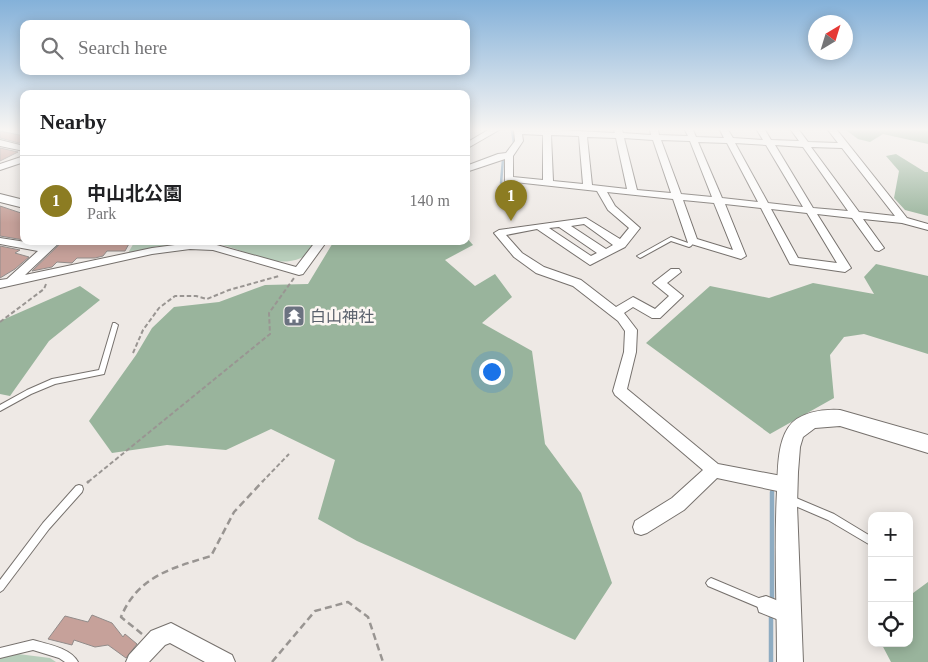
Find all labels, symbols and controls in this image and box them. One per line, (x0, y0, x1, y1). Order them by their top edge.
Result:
north arrow (808, 15, 853, 60)
search box (20, 20, 470, 75)
icon: search (38, 34, 66, 62)
text: Search here (78, 37, 167, 58)
text: Nearby (40, 110, 107, 134)
pin: 1 (495, 180, 527, 221)
text: 中山北公園 (87, 183, 182, 204)
text: 1 (52, 192, 60, 209)
text: 140 m (410, 192, 450, 209)
text: Park (87, 205, 116, 222)
temple icon: 白山神社 (282, 304, 306, 328)
place label: 白山神社 (310, 308, 374, 325)
your location (479, 359, 505, 385)
map controls (868, 512, 913, 647)
button: + (868, 512, 913, 557)
button: − (868, 557, 913, 602)
button: locate (868, 602, 913, 647)

